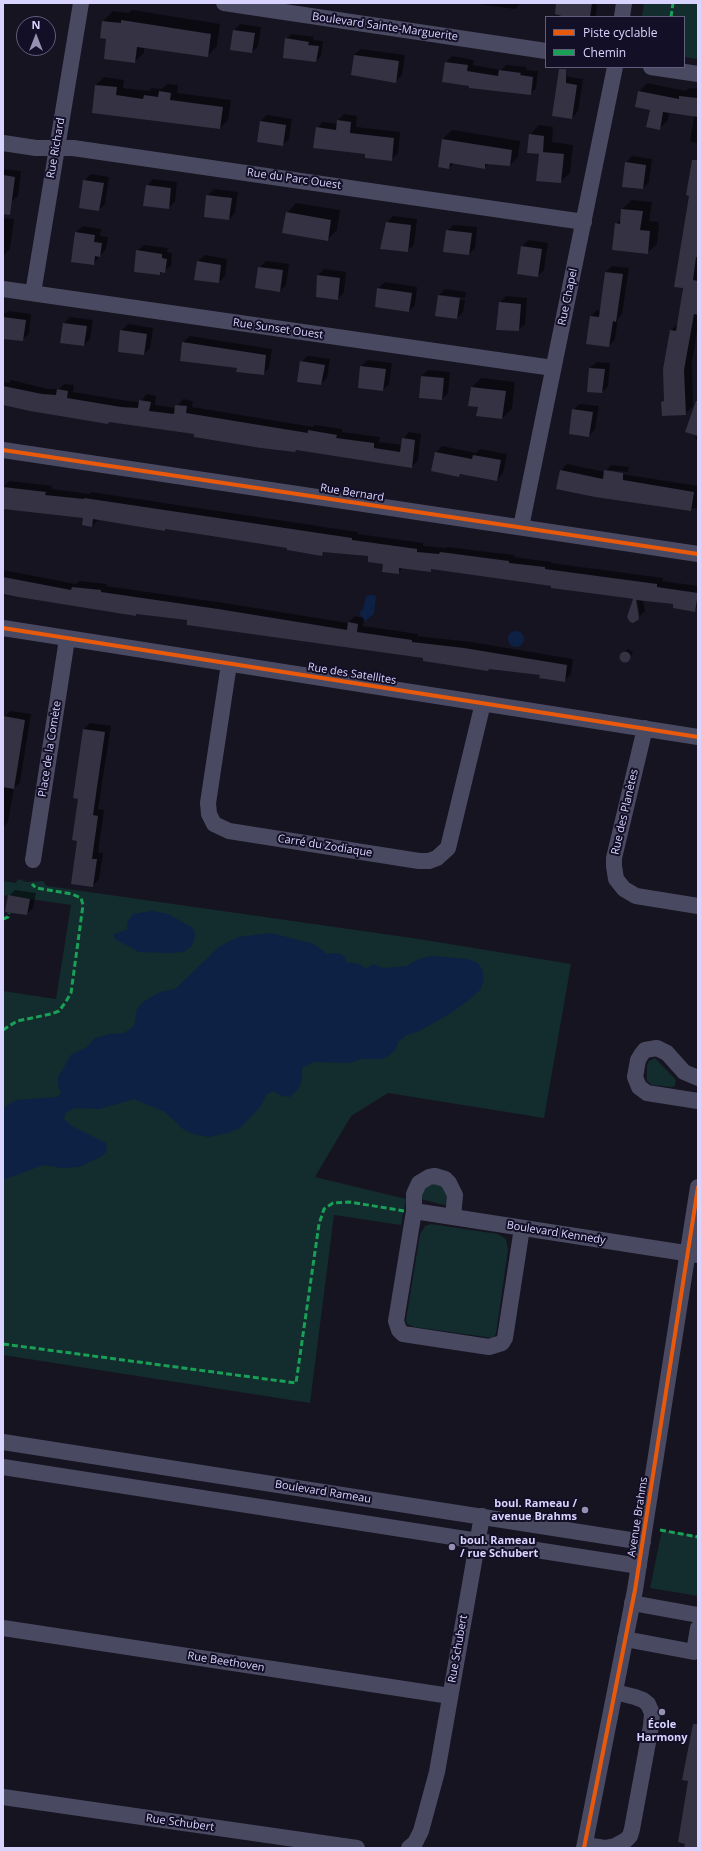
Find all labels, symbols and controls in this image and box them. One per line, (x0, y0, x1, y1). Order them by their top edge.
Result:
street label: Boulevard Sainte-Marguerite (311, 10, 459, 44)
north arrow (16, 16, 56, 56)
legend (545, 16, 685, 68)
text: N (32, 17, 40, 32)
text: Piste cyclable (583, 24, 657, 41)
text: Chemin (583, 44, 626, 61)
street label: Rue Richard (44, 117, 68, 179)
street label: Rue du Parc Ouest (246, 166, 342, 192)
street label: Rue Chapel (556, 267, 580, 327)
street label: Rue Sunset Ouest (232, 316, 324, 342)
street label: Rue Bernard (319, 481, 385, 505)
street label: Rue des Satellites (307, 660, 397, 688)
street label: Place de la Comète (36, 700, 64, 798)
street label: Rue des Planètes (609, 768, 641, 856)
street label: Carré du Zodiaque (277, 832, 373, 860)
street label: Boulevard Kennedy (506, 1219, 606, 1247)
street label: Avenue Brahms (625, 1476, 651, 1558)
street label: Boulevard Rameau (274, 1478, 372, 1506)
place label: boul. Rameau / avenue Brahms (491, 1497, 577, 1523)
marker: boul. Rameau / avenue Brahms (580, 1505, 590, 1515)
place label: boul. Rameau / rue Schubert (460, 1534, 538, 1560)
marker: boul. Rameau / rue Schubert (447, 1542, 457, 1552)
street label: Rue Schubert (446, 1614, 470, 1684)
street label: Rue Beethoven (187, 1649, 265, 1675)
marker: École Harmony (657, 1707, 667, 1717)
place label: École Harmony (636, 1718, 688, 1744)
street label: Rue Schubert (145, 1812, 215, 1834)

